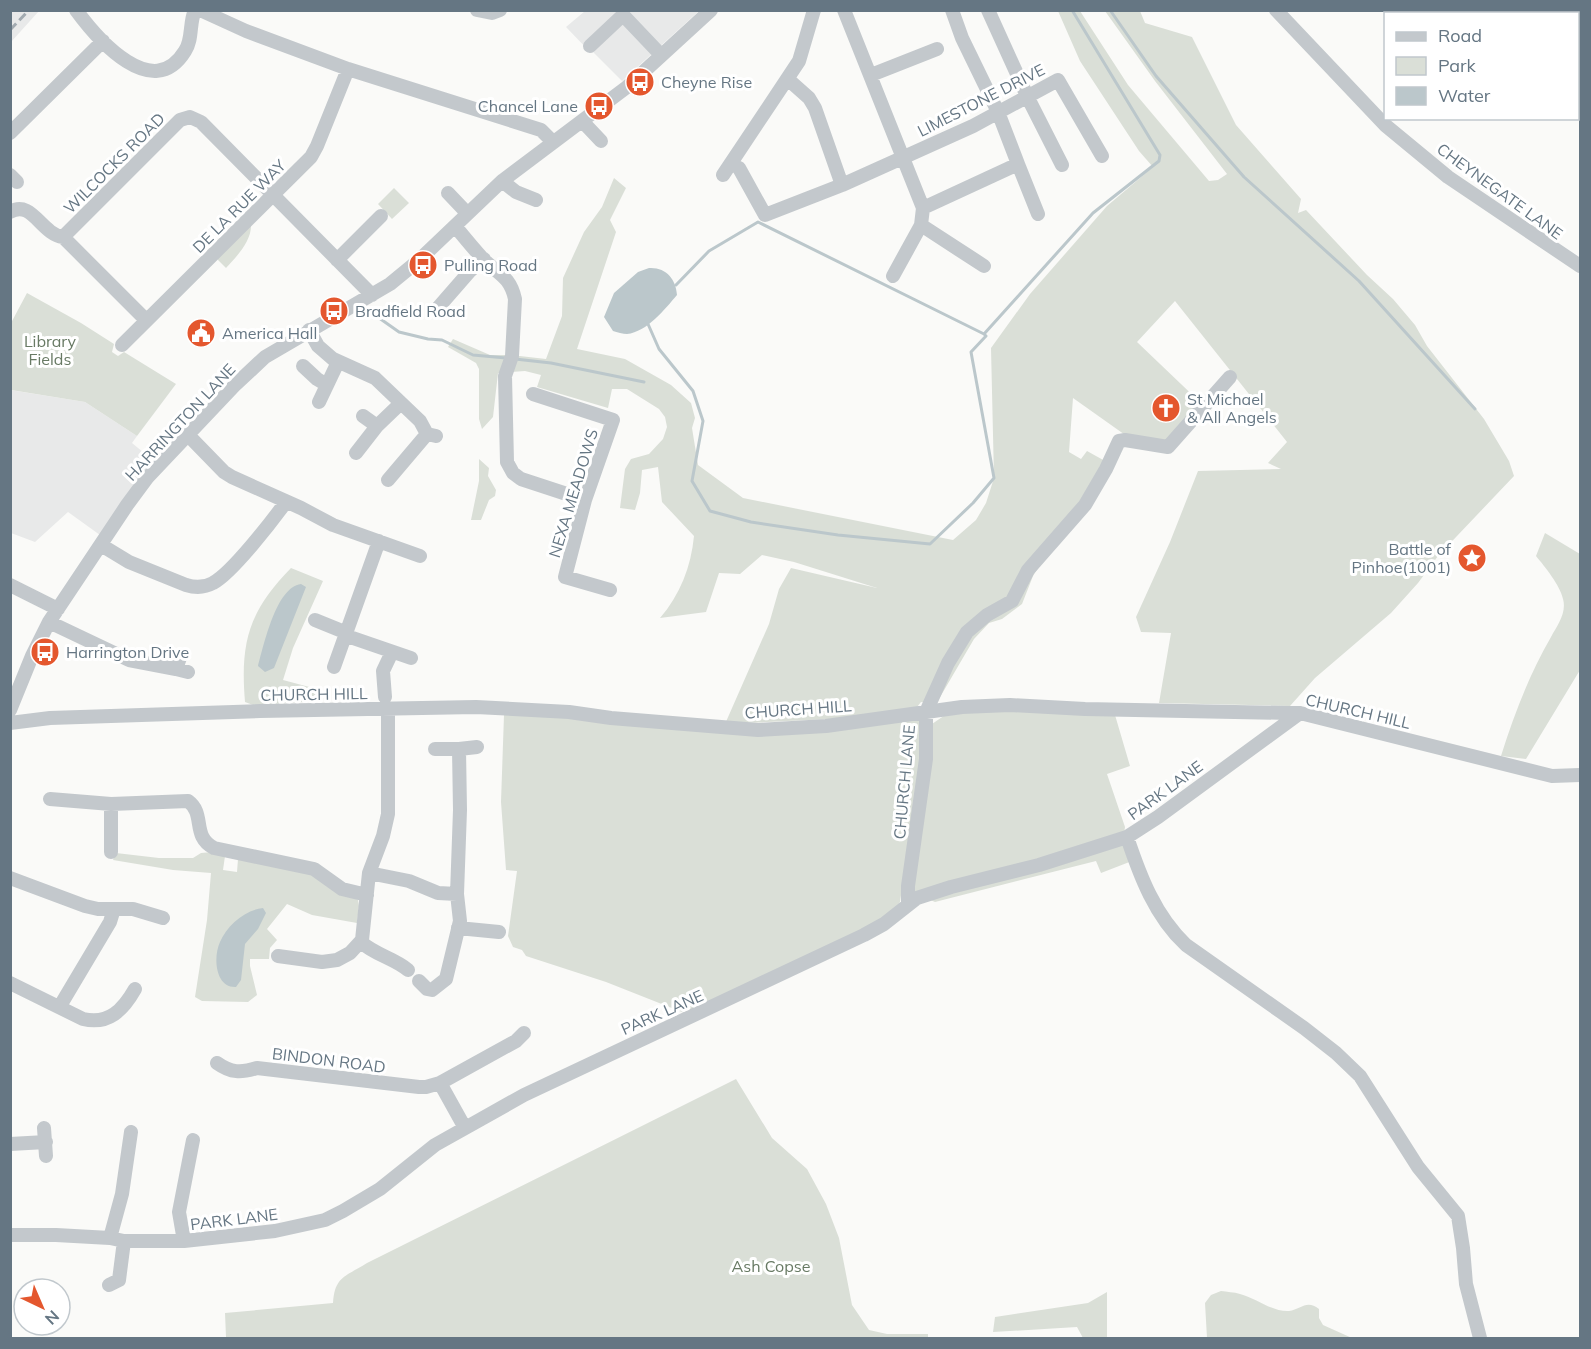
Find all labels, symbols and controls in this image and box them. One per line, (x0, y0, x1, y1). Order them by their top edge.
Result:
legend (1384, 12, 1579, 120)
text: Road (1438, 24, 1482, 47)
text: Park (1438, 54, 1477, 77)
street label: LIMESTONE DRIVE (914, 59, 1048, 141)
bus stop icon: Cheyne Rise (624, 66, 656, 98)
place label: Cheyne Rise (661, 72, 752, 92)
text: Water (1438, 84, 1491, 107)
bus stop icon: Chancel Lane (583, 90, 615, 122)
place label: Chancel Lane (478, 96, 578, 116)
street label: WILCOCKS ROAD (59, 108, 169, 218)
street label: CHEYNEGATE LANE (1433, 139, 1567, 243)
street label: DE LA RUE WAY (188, 155, 290, 257)
bus stop icon: Pulling Road (407, 249, 439, 281)
place label: Pulling Road (444, 255, 537, 275)
bus stop icon: Bradfield Road (318, 295, 350, 327)
place label: Bradfield Road (355, 301, 466, 321)
public building icon: America Hall (185, 317, 217, 349)
place label: America Hall (222, 323, 317, 343)
park label: Library Fields (24, 331, 77, 369)
street label: HARRINGTON LANE (121, 359, 239, 485)
place label: St Michael & All Angels (1187, 389, 1277, 427)
church icon: St Michael & All Angels (1150, 392, 1182, 424)
street label: NEXA MEADOWS (544, 426, 602, 560)
place label: Battle of Pinhoe(1001) (1352, 539, 1452, 577)
place icon: Battle of Pinhoe(1001) (1456, 542, 1488, 574)
bus stop icon: Harrington Drive (29, 636, 61, 668)
place label: Harrington Drive (66, 642, 189, 662)
street label: CHURCH HILL (260, 683, 368, 705)
street label: CHURCH HILL (1304, 689, 1413, 733)
street label: CHURCH HILL (744, 695, 852, 723)
street label: CHURCH LANE (889, 724, 919, 840)
street label: PARK LANE (1124, 756, 1206, 824)
street label: PARK LANE (618, 985, 706, 1039)
street label: BINDON ROAD (271, 1043, 387, 1077)
street label: PARK LANE (189, 1204, 279, 1234)
park label: Ash Copse (732, 1256, 810, 1276)
north arrow (12, 1277, 72, 1337)
text: N (41, 1306, 64, 1329)

